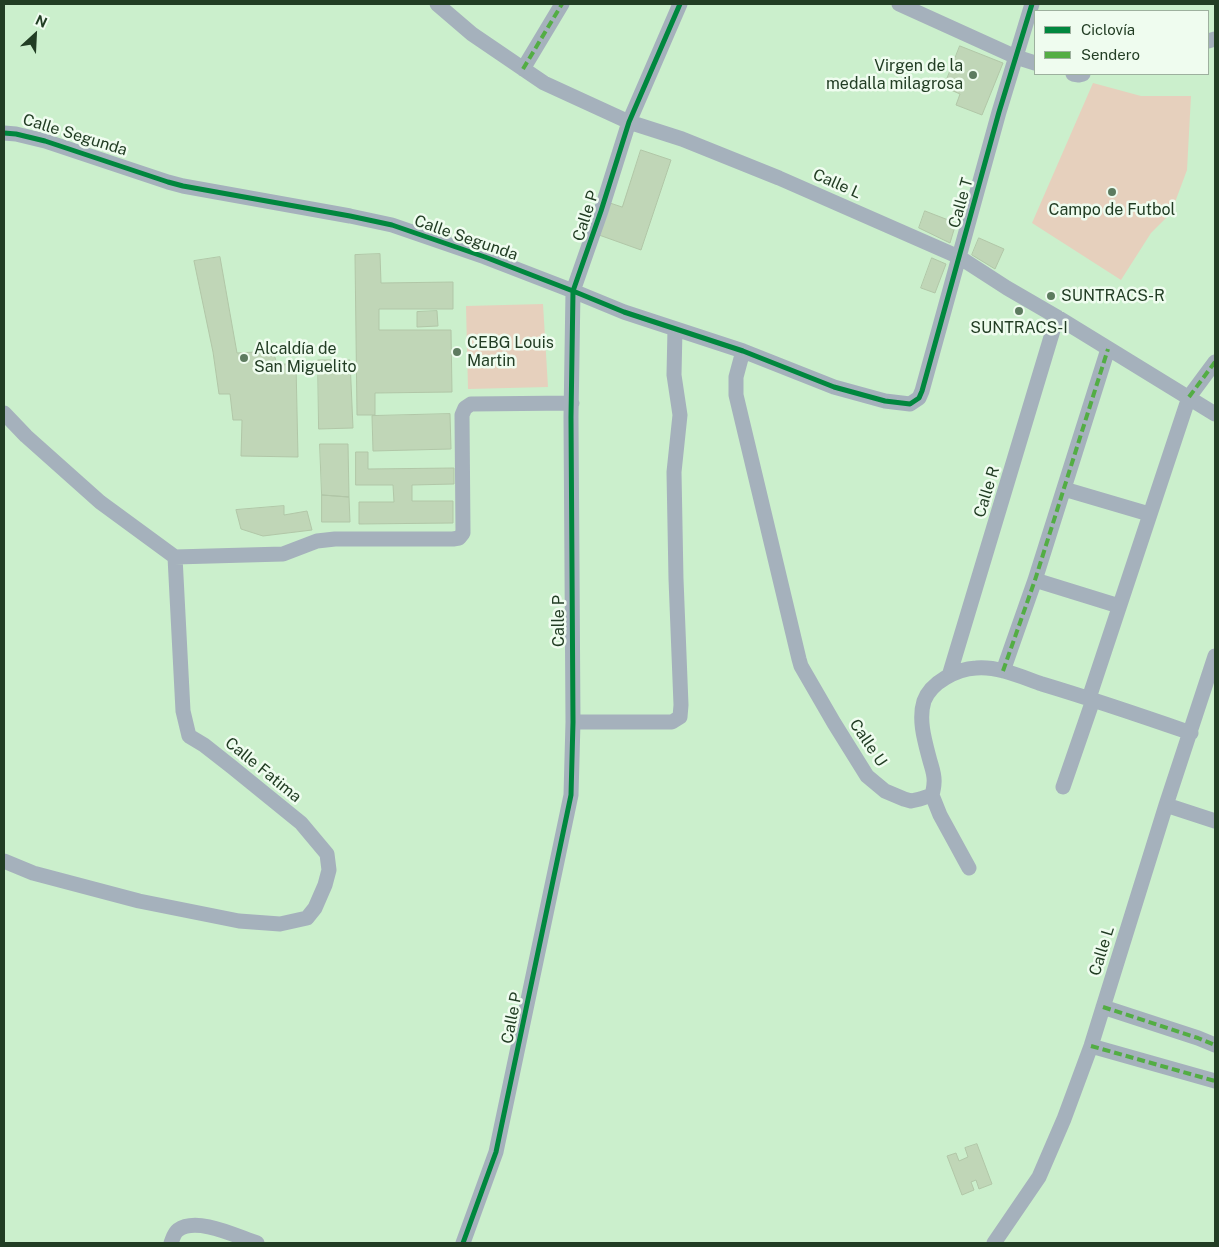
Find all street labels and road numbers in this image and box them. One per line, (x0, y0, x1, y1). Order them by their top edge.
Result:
street label: Calle Segunda (20, 110, 130, 160)
street label: Calle L (810, 165, 864, 203)
street label: Calle T (945, 176, 977, 230)
street label: Calle P (569, 188, 603, 244)
street label: Calle Segunda (412, 211, 520, 265)
street label: Calle R (970, 464, 1004, 520)
street label: Calle P (549, 595, 569, 647)
street label: Calle U (845, 716, 891, 770)
street label: Calle Fatima (221, 733, 305, 807)
street label: Calle L (1085, 924, 1119, 978)
street label: Calle P (498, 991, 526, 1045)

